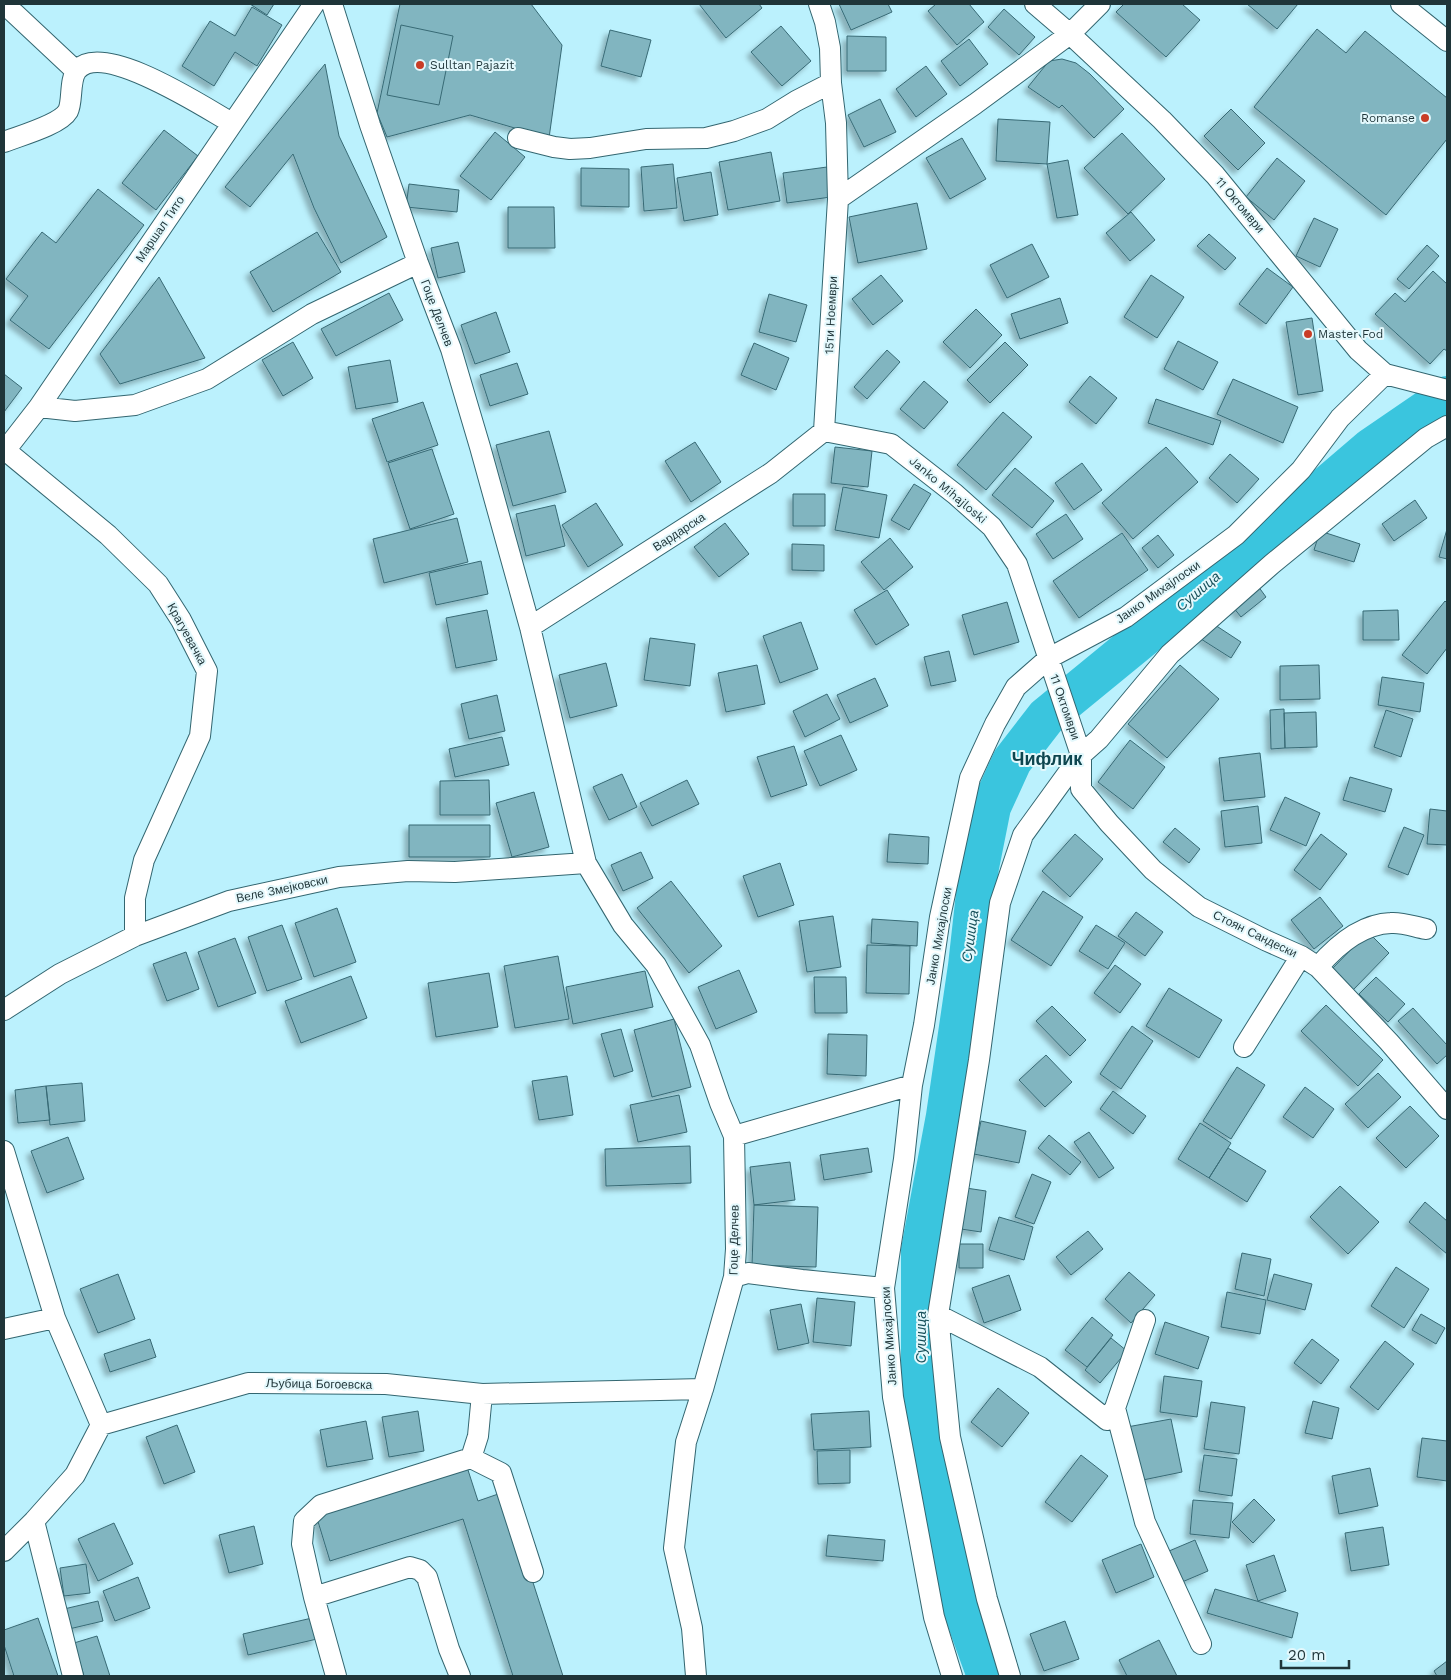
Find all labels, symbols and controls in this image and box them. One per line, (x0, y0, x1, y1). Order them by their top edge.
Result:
place label: Sulltan Pajazit (430, 58, 514, 72)
marker: Sulltan Pajazit (414, 59, 426, 71)
place label: Romanse (1361, 111, 1415, 125)
marker: Romanse (1419, 112, 1431, 124)
street label: 11 Октомври (1213, 174, 1267, 236)
street label: Маршал Тито (133, 193, 187, 265)
street label: 15ти Ноември (822, 276, 840, 354)
street label: Гоце Делчев (418, 278, 456, 348)
place label: Master Fod (1318, 327, 1383, 341)
marker: Master Fod (1302, 328, 1314, 340)
street label: Janko Mihajloski (906, 454, 990, 526)
street label: Вардарска (650, 510, 708, 554)
street label: Јанко Михајлоски (1113, 558, 1203, 626)
water label: Сушица (1173, 568, 1223, 614)
street label: Крагуевачка (164, 601, 210, 668)
street label: 11 Октомври (1047, 672, 1083, 742)
district label: Чифлик (1012, 748, 1083, 769)
street label: Веле Змејковски (235, 872, 329, 906)
street label: Јанко Михајлоски (923, 886, 955, 986)
street label: Стоян Сандески (1211, 908, 1299, 960)
water label: Сушица (958, 909, 982, 963)
street label: Гоце Делчев (726, 1205, 742, 1275)
street label: Јанко Михајлоски (879, 1286, 899, 1386)
water label: Сушица (913, 1311, 929, 1363)
street label: Љубица Богоевска (266, 1376, 373, 1392)
scale bar (1281, 1638, 1348, 1670)
text: 20 m (1288, 1646, 1326, 1664)

